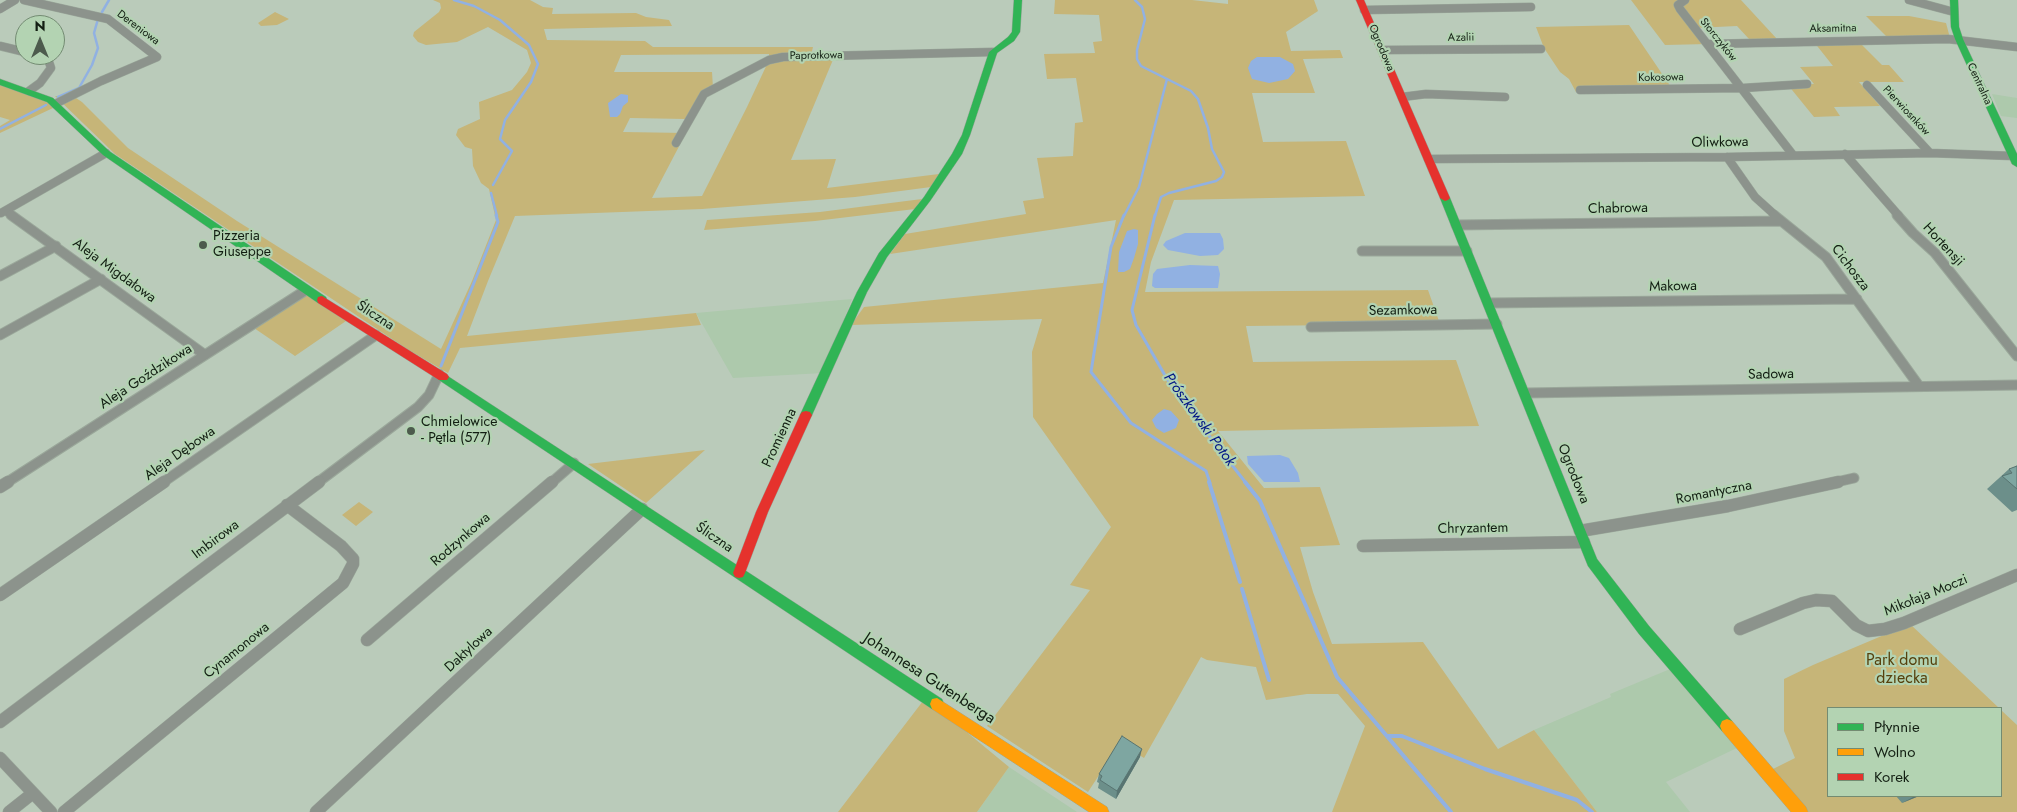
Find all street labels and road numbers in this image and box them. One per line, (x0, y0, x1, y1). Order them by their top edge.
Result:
street label: Dereniowa (114, 8, 162, 48)
street label: Storczyków (1697, 16, 1739, 64)
street label: Aksamitna (1809, 22, 1857, 36)
street label: Ogrodowa (1365, 23, 1397, 73)
street label: Azalii (1448, 31, 1474, 45)
street label: Paprotkowa (789, 49, 843, 63)
street label: Centralna (1964, 61, 1994, 107)
street label: Kokosowa (1638, 71, 1684, 85)
street label: Pierwiosnków (1880, 83, 1932, 139)
street label: Oliwkowa (1691, 134, 1749, 152)
street label: Chabrowa (1588, 200, 1648, 218)
street label: Hortensji (1919, 220, 1967, 270)
street label: Aleja Migdałowa (69, 235, 159, 307)
street label: Cichosza (1827, 241, 1873, 295)
street label: Makowa (1649, 278, 1697, 296)
street label: Śliczna (353, 298, 397, 334)
street label: Sezamkowa (1369, 302, 1437, 320)
street label: Aleja Goździkowa (97, 341, 195, 413)
street label: Sadowa (1748, 366, 1794, 384)
street label: Promienna (759, 406, 801, 470)
street label: Aleja Dębowa (141, 423, 219, 485)
street label: Ogrodowa (1553, 442, 1593, 506)
street label: Romantyczna (1675, 477, 1753, 509)
street label: Rodzynkowa (428, 510, 494, 570)
street label: Imbirowa (189, 517, 243, 563)
street label: Śliczna (692, 519, 736, 557)
street label: Chryzantem (1437, 520, 1509, 538)
street label: Mikołaja Moczi (1882, 572, 1970, 620)
street label: Cynamonowa (201, 619, 273, 683)
street label: Daktylowa (442, 624, 496, 676)
street label: Johannesa Gutenberga (859, 629, 999, 729)

